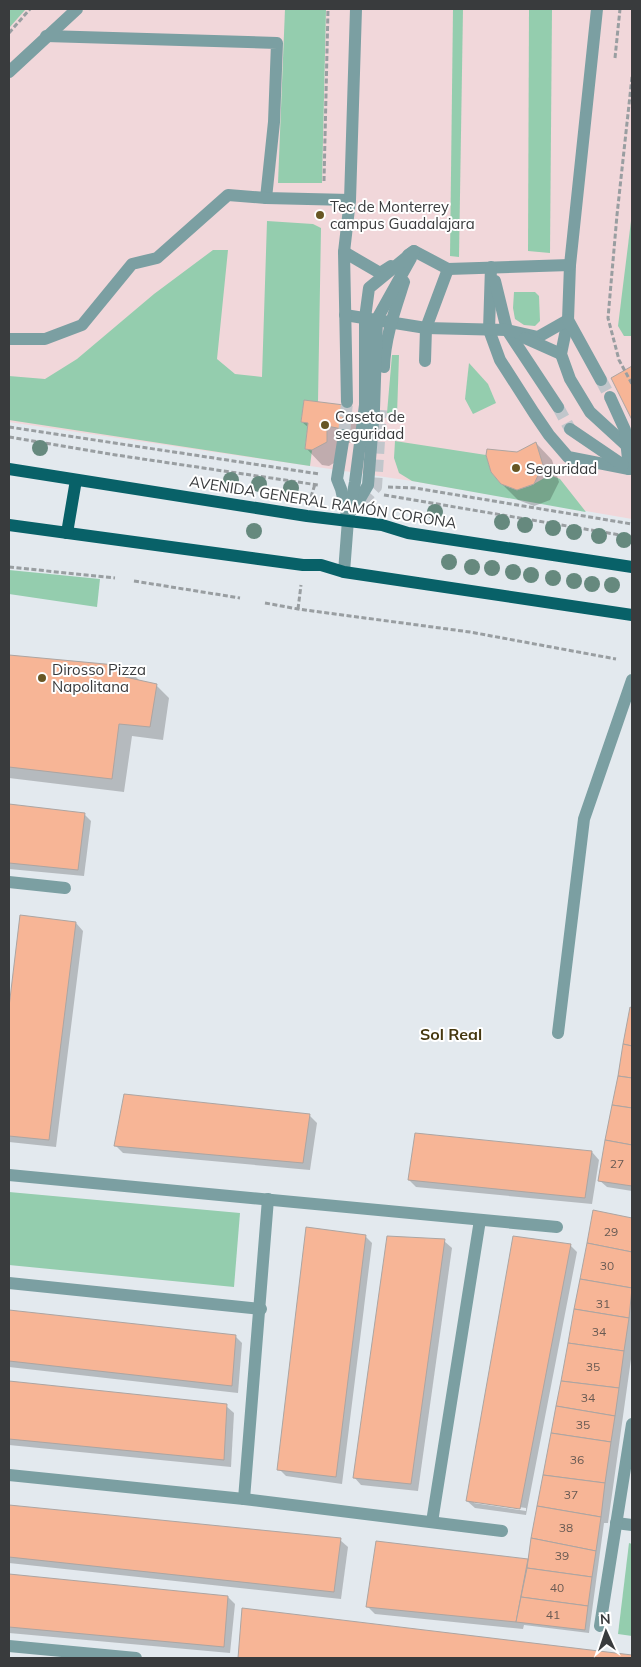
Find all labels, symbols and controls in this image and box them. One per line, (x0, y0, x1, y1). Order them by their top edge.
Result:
place label: Tec de Monterrey campus Guadalajara (330, 197, 475, 233)
marker: Tec de Monterrey campus Guadalajara (314, 209, 326, 221)
place label: Caseta de seguridad (335, 407, 405, 443)
marker: Caseta de seguridad (319, 419, 331, 431)
place label: Seguridad (526, 459, 597, 478)
marker: Seguridad (510, 462, 522, 474)
street label: AVENIDA GENERAL RAMÓN CORONA (188, 471, 458, 533)
place label: Dirosso Pizza Napolitana (52, 660, 146, 696)
marker: Dirosso Pizza Napolitana (36, 672, 48, 684)
district label: Sol Real (420, 1024, 482, 1044)
house number: 27 (610, 1156, 624, 1171)
house number: 29 (604, 1224, 618, 1239)
house number: 30 (600, 1258, 614, 1273)
house number: 31 (596, 1296, 610, 1311)
house number: 34 (592, 1324, 606, 1339)
house number: 35 (586, 1359, 600, 1374)
house number: 34 (581, 1390, 595, 1405)
house number: 35 (576, 1417, 590, 1432)
house number: 36 (570, 1452, 584, 1467)
house number: 37 (564, 1487, 578, 1502)
house number: 38 (559, 1520, 573, 1535)
house number: 39 (555, 1548, 569, 1563)
house number: 40 (550, 1580, 564, 1595)
house number: 41 (546, 1607, 560, 1622)
north arrow (581, 1607, 631, 1657)
text: N (600, 1610, 611, 1628)

